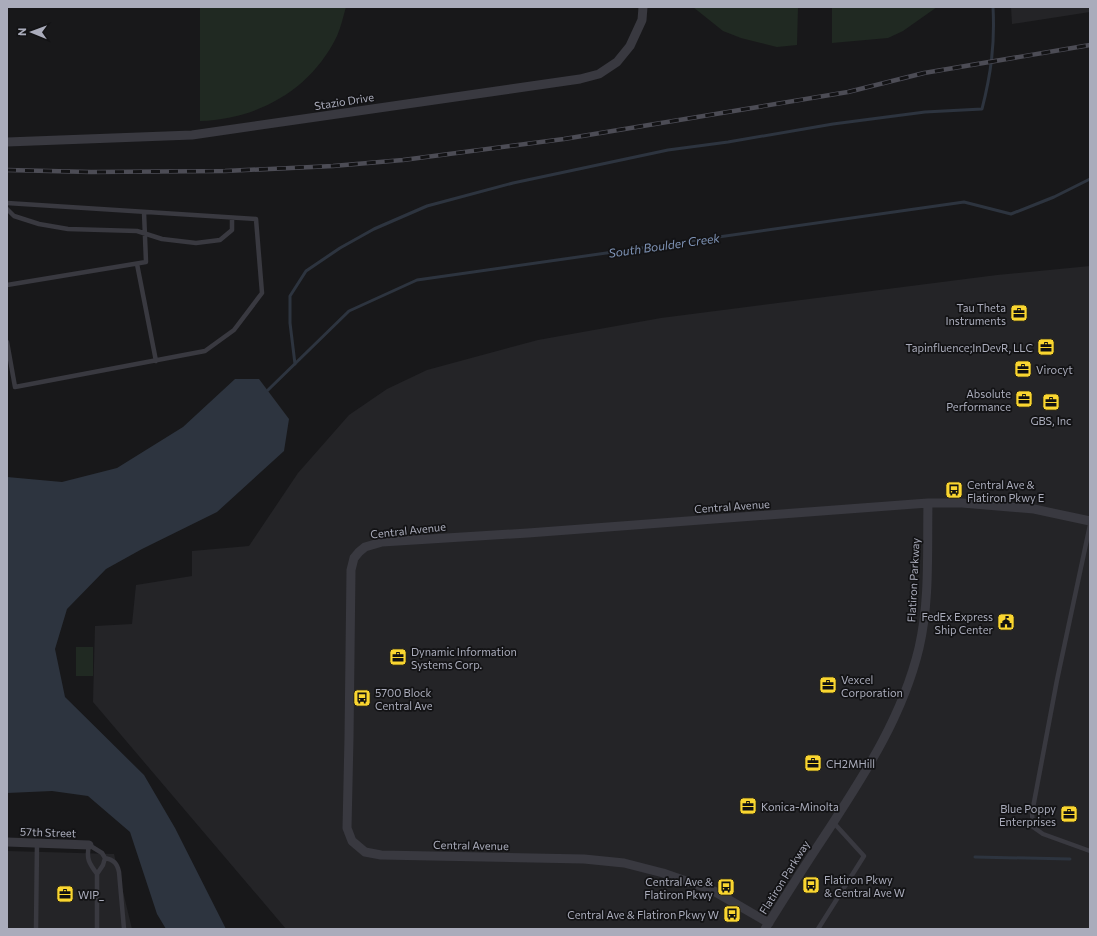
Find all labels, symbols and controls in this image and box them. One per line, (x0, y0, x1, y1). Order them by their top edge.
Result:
north arrow (12, 12, 52, 52)
text: N (15, 28, 28, 36)
street label: Stazio Drive (313, 90, 375, 112)
water label: South Boulder Creek (608, 230, 721, 260)
place label: Tau Theta Instruments (945, 301, 1006, 327)
office icon: Tau Theta Instruments (1009, 303, 1029, 323)
office icon: Tapinfluence;InDevR, LLC (1036, 337, 1056, 357)
place label: Tapinfluence;InDevR, LLC (906, 341, 1033, 355)
office icon: Virocyt (1013, 359, 1033, 379)
place label: Virocyt (1036, 363, 1073, 376)
place label: Absolute Performance (946, 387, 1011, 413)
office icon: Absolute Performance (1014, 389, 1034, 409)
office icon: GBS, Inc (1041, 392, 1061, 412)
place label: GBS, Inc (1030, 414, 1072, 427)
place label: Central Ave & Flatiron Pkwy E (967, 478, 1044, 504)
bus stop icon: Central Ave & Flatiron Pkwy E (944, 480, 964, 500)
street label: Central Avenue (694, 497, 770, 515)
street label: Central Avenue (370, 520, 447, 540)
street label: Flatiron Parkway (904, 537, 922, 622)
place label: FedEx Express Ship Center (921, 610, 994, 636)
public building icon: FedEx Express Ship Center (996, 612, 1016, 632)
place label: Dynamic Information Systems Corp. (411, 645, 517, 671)
office icon: Dynamic Information Systems Corp. (388, 647, 408, 667)
place label: Vexcel Corporation (841, 673, 903, 699)
office icon: Vexcel Corporation (818, 675, 838, 695)
place label: 5700 Block Central Ave (375, 686, 433, 712)
bus stop icon: 5700 Block Central Ave (352, 688, 372, 708)
office icon: CH2MHill (803, 753, 823, 773)
place label: CH2MHill (826, 757, 875, 770)
office icon: Konica-Minolta (738, 796, 758, 816)
place label: Konica-Minolta (761, 800, 839, 813)
place label: Blue Poppy Enterprises (999, 802, 1056, 828)
office icon: Blue Poppy Enterprises (1059, 804, 1079, 824)
street label: 57th Street (20, 825, 77, 839)
street label: Central Avenue (433, 838, 509, 852)
street label: Flatiron Parkway (756, 838, 812, 916)
place label: Flatiron Pkwy & Central Ave W (824, 873, 905, 899)
place label: Central Ave & Flatiron Pkwy (644, 875, 713, 901)
bus stop icon: Flatiron Pkwy & Central Ave W (801, 875, 821, 895)
bus stop icon: Central Ave & Flatiron Pkwy (716, 877, 736, 897)
office icon: WIP_ (55, 884, 75, 904)
place label: WIP_ (78, 888, 104, 901)
bus stop icon: Central Ave & Flatiron Pkwy W (722, 904, 742, 924)
place label: Central Ave & Flatiron Pkwy W (567, 908, 719, 921)

